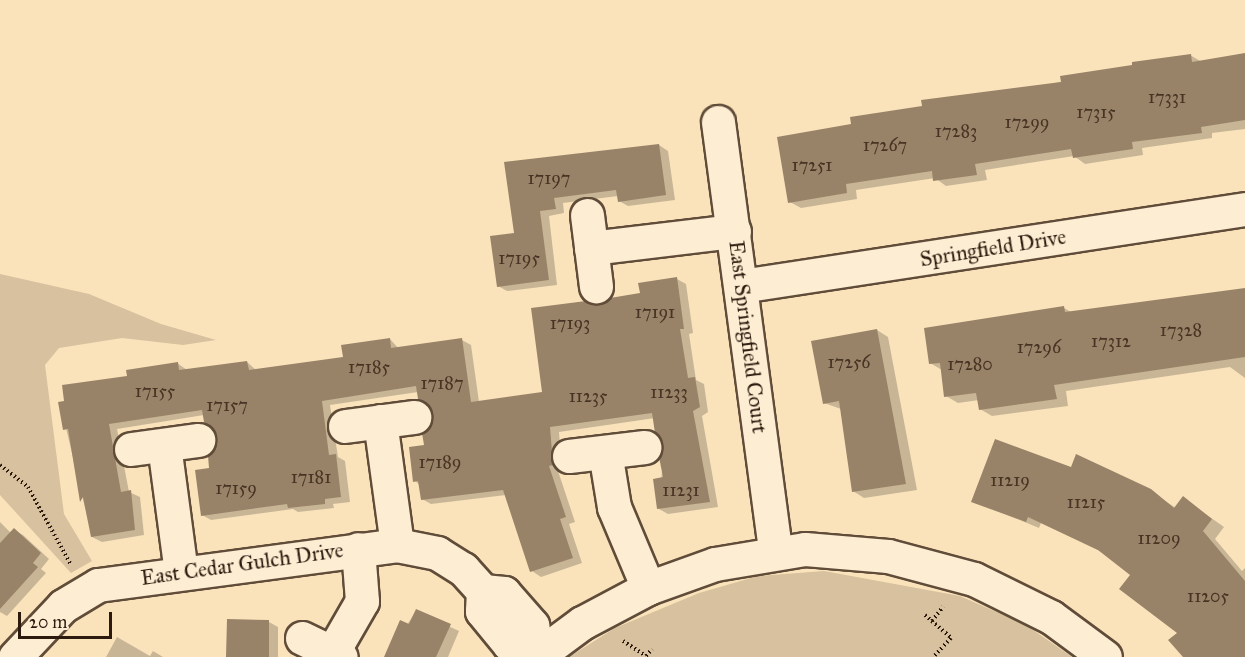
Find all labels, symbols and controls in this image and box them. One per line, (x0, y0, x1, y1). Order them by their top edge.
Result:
house number: 17331 (1148, 86, 1186, 108)
house number: 17315 (1076, 101, 1116, 123)
house number: 17299 (1005, 111, 1049, 133)
house number: 17283 (935, 120, 977, 142)
house number: 17267 (863, 134, 907, 156)
house number: 17251 (792, 154, 832, 176)
house number: 17197 (528, 167, 570, 189)
street label: Springfield Drive (918, 224, 1068, 272)
street label: East Springfield Court (724, 239, 772, 435)
house number: 17195 (498, 247, 540, 269)
house number: 17191 (635, 301, 675, 323)
house number: 17193 (550, 312, 590, 334)
house number: 17328 (1160, 319, 1202, 341)
house number: 17312 (1091, 330, 1131, 352)
house number: 17296 (1017, 336, 1061, 358)
house number: 17256 (827, 351, 871, 373)
house number: 17280 (947, 353, 993, 375)
house number: 17185 (348, 356, 390, 378)
house number: 17187 (420, 372, 464, 394)
house number: 17155 (135, 380, 175, 402)
house number: 11233 (650, 381, 688, 403)
house number: 11235 (569, 385, 607, 407)
house number: 17157 (206, 394, 248, 416)
house number: 17189 (418, 451, 462, 473)
house number: 17181 (291, 466, 331, 488)
house number: 11219 (990, 469, 1030, 491)
house number: 17159 (215, 477, 257, 499)
house number: 11231 (662, 479, 700, 501)
house number: 11215 (1067, 491, 1105, 513)
house number: 11209 (1137, 527, 1181, 549)
street label: East Cedar Gulch Drive (139, 537, 345, 591)
house number: 11205 (1187, 585, 1229, 607)
scale bar (21, 600, 116, 638)
text: 20 m (29, 611, 67, 633)

